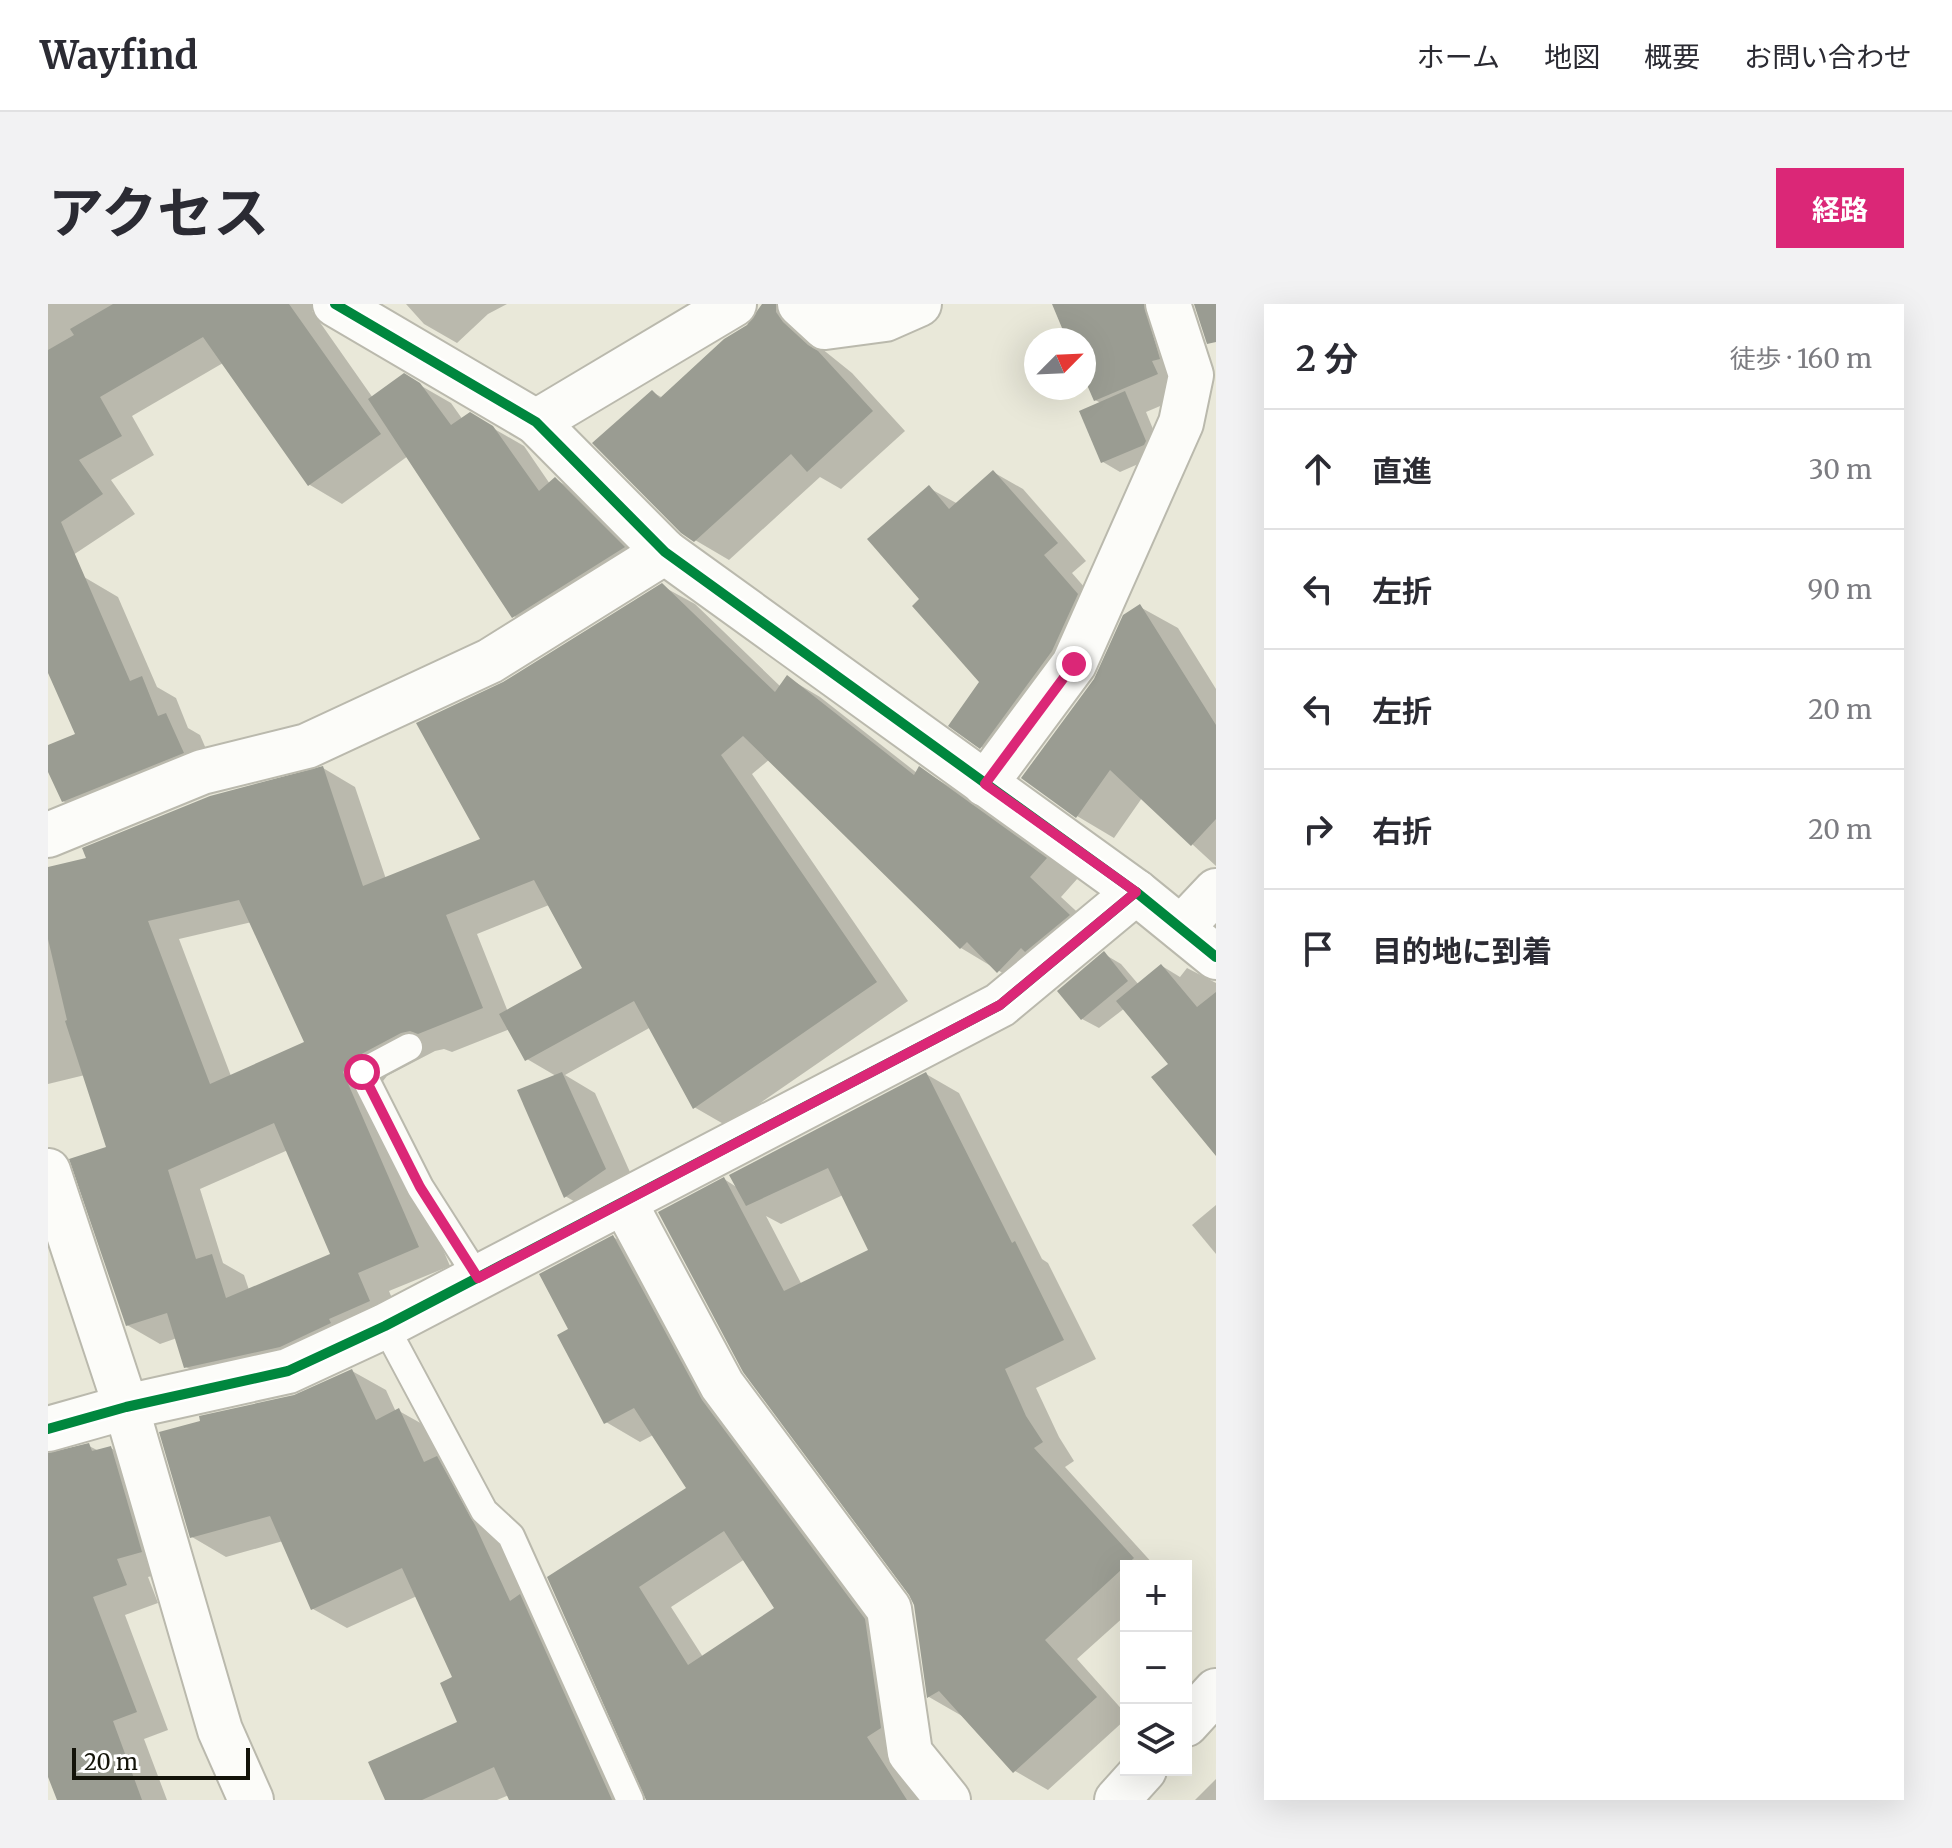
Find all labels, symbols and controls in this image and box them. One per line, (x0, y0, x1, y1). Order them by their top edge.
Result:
text: Wayfind (40, 32, 198, 79)
text: ホーム (1417, 39, 1500, 75)
text: 地図 (1544, 39, 1600, 75)
text: 概要 (1644, 39, 1700, 75)
text: お問い合わせ (1744, 39, 1912, 75)
button: 経路 (1776, 168, 1904, 248)
text: アクセス (48, 178, 269, 248)
north arrow (1024, 328, 1096, 400)
text: 2 分 (1296, 338, 1358, 380)
text: 徒歩 · 160 m (1730, 342, 1872, 375)
icon: ahead (1296, 447, 1340, 491)
text: 直進 (1372, 452, 1432, 490)
text: 30 m (1809, 453, 1872, 486)
icon: left (1296, 567, 1340, 611)
text: 左折 (1372, 572, 1432, 610)
text: 90 m (1808, 573, 1872, 606)
route end (1056, 646, 1092, 682)
icon: left (1296, 687, 1340, 731)
text: 左折 (1372, 692, 1432, 730)
text: 20 m (1808, 693, 1872, 726)
icon: right (1296, 807, 1340, 851)
text: 右折 (1372, 812, 1432, 850)
text: 20 m (1808, 813, 1872, 846)
icon: arrive (1296, 927, 1340, 971)
text: 目的地に到着 (1372, 932, 1552, 970)
route start (344, 1054, 380, 1090)
map controls (1120, 1560, 1192, 1776)
button: + (1120, 1560, 1192, 1632)
button: − (1120, 1632, 1192, 1704)
button: layers (1120, 1704, 1192, 1776)
scale bar (72, 1744, 250, 1780)
text: 20 m (84, 1748, 138, 1776)

